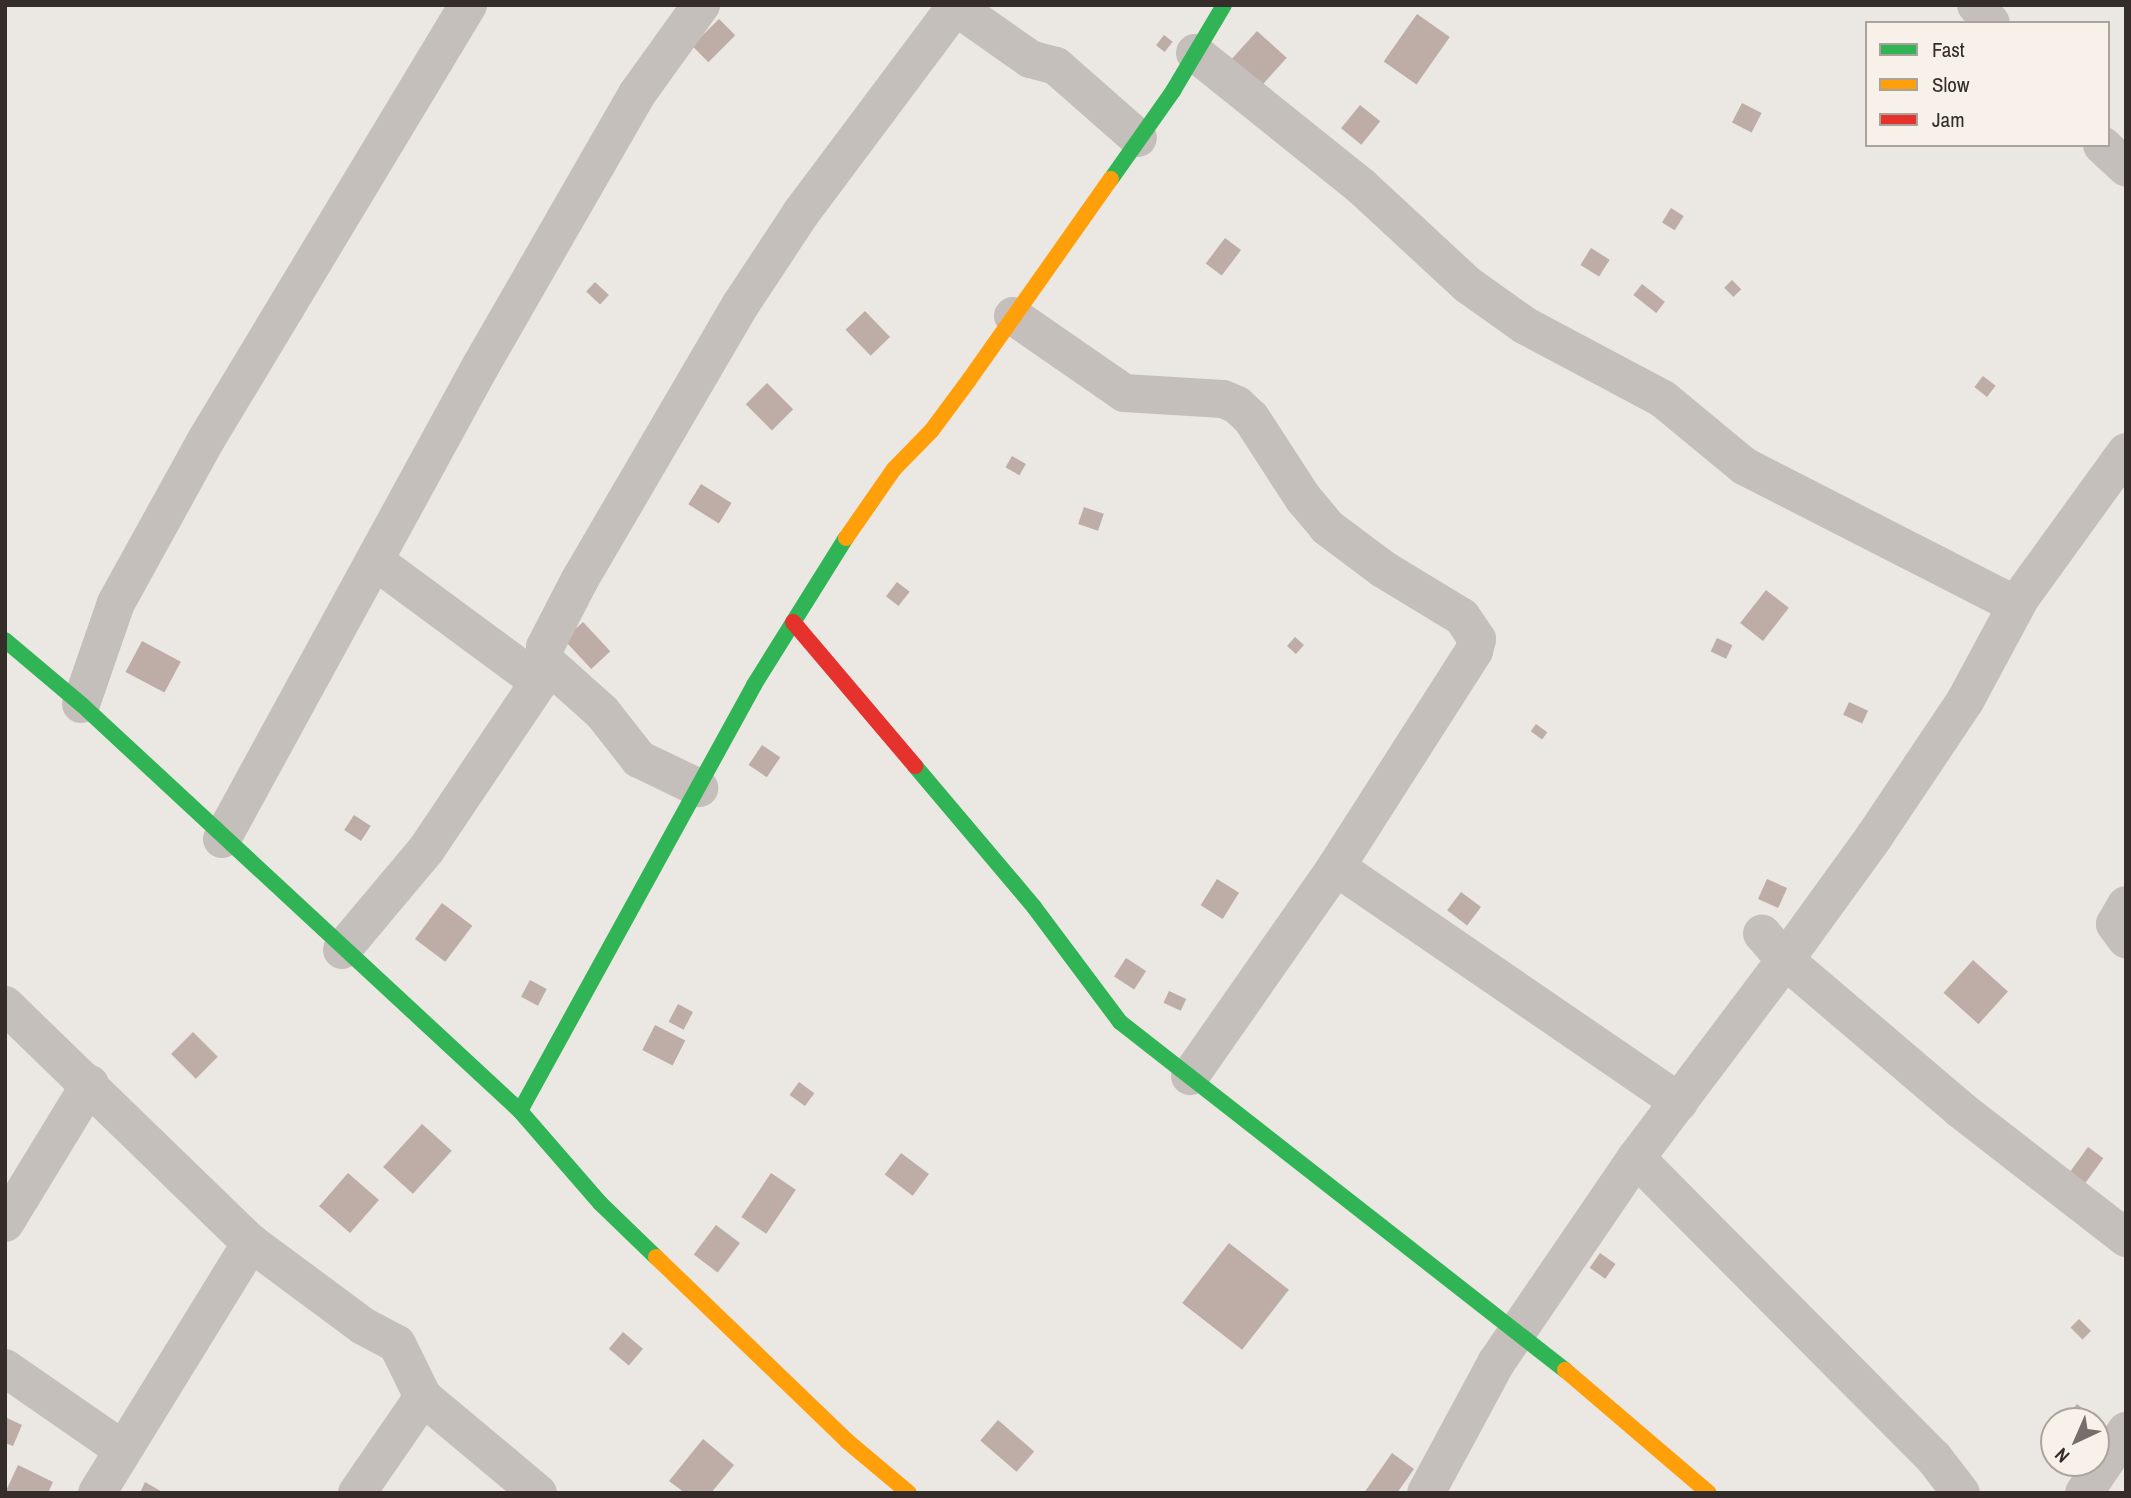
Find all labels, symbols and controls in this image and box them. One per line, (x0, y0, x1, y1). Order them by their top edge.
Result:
legend (1865, 21, 2110, 147)
text: Fast (1932, 35, 1965, 64)
text: Slow (1932, 70, 1969, 99)
text: Jam (1932, 105, 1965, 134)
north arrow (2040, 1407, 2110, 1477)
text: N (2049, 1442, 2075, 1469)

